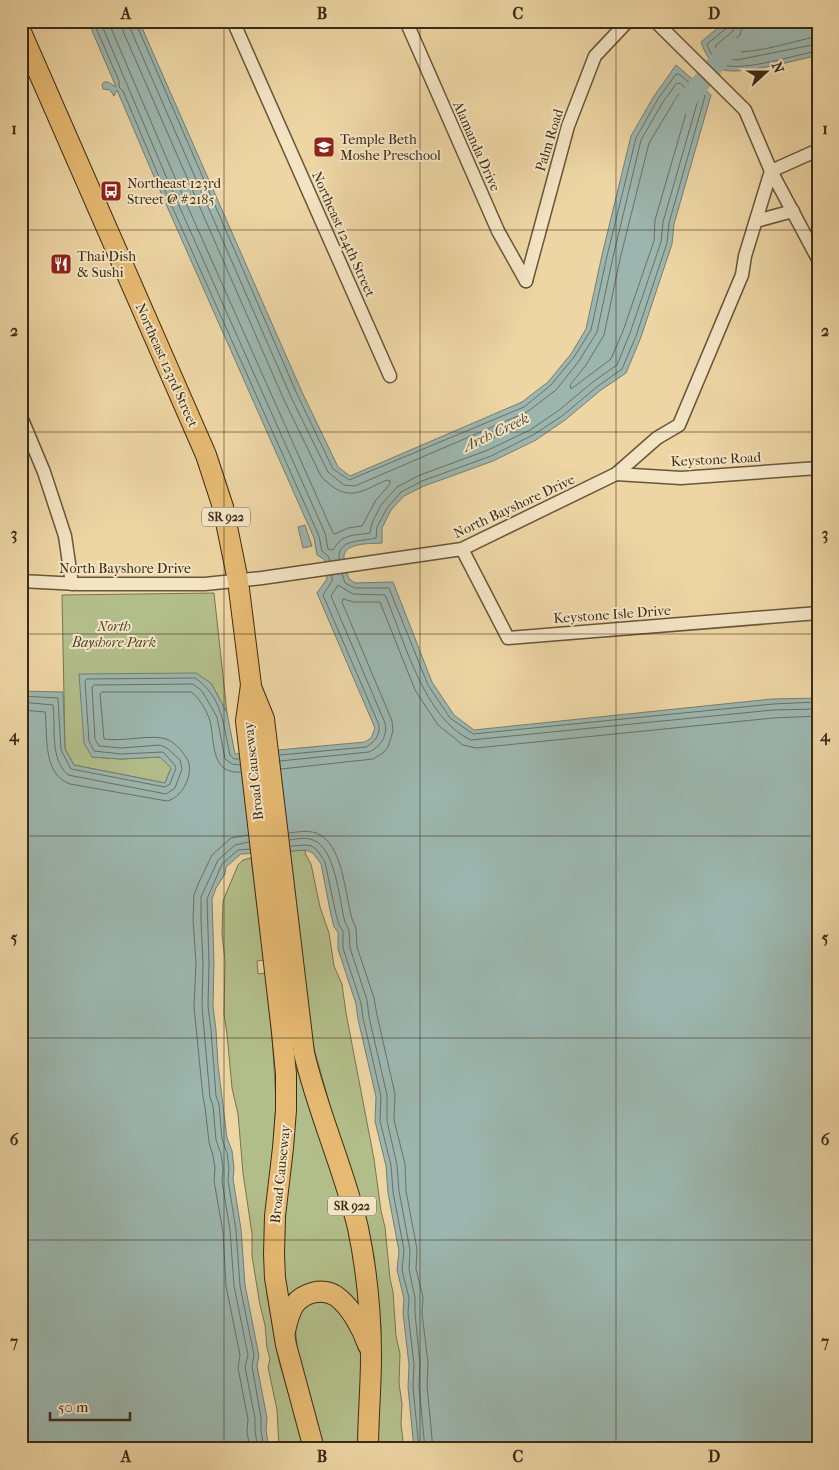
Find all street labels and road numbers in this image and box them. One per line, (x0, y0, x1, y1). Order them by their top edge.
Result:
street label: Alamanda Drive (449, 98, 504, 194)
street label: Palm Road (532, 106, 567, 173)
street label: Northeast 124th Street (308, 169, 379, 300)
street label: Northeast 123rd Street (132, 301, 202, 430)
street label: Keystone Road (670, 449, 762, 470)
street label: North Bayshore Drive (451, 471, 578, 542)
road number: SR 922 (202, 508, 250, 526)
street label: North Bayshore Drive (59, 560, 191, 577)
street label: Keystone Isle Drive (553, 602, 671, 627)
street label: Broad Causeway (240, 720, 267, 821)
street label: Broad Causeway (267, 1123, 294, 1224)
road number: SR 922 (328, 1196, 376, 1216)

